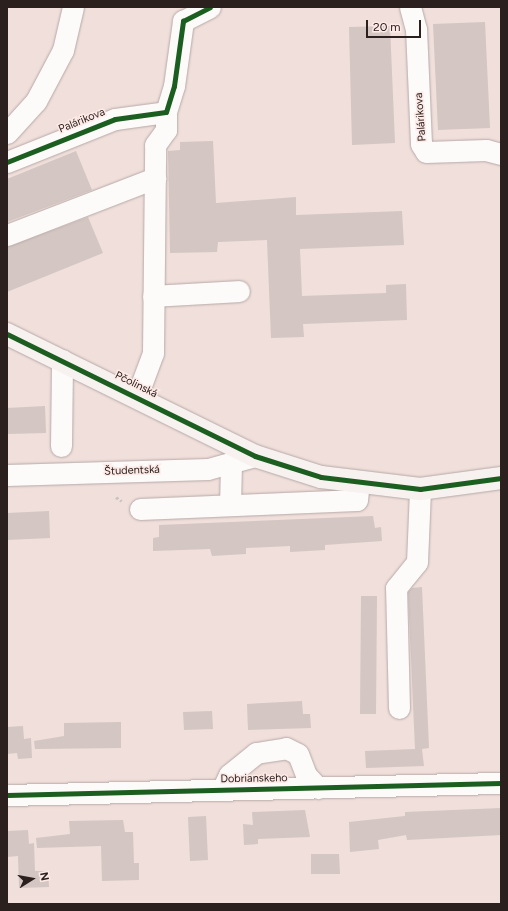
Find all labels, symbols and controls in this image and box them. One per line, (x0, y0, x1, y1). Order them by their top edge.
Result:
scale bar (368, 12, 423, 38)
text: 20 m (373, 20, 401, 34)
street label: Palárikova (413, 92, 429, 142)
street label: Palárikova (57, 106, 107, 136)
street label: Pčolinská (113, 369, 159, 401)
street label: Študentská (104, 463, 160, 479)
street label: Dobrianskeho (220, 772, 288, 786)
north arrow (12, 859, 52, 899)
text: N (37, 871, 51, 882)

